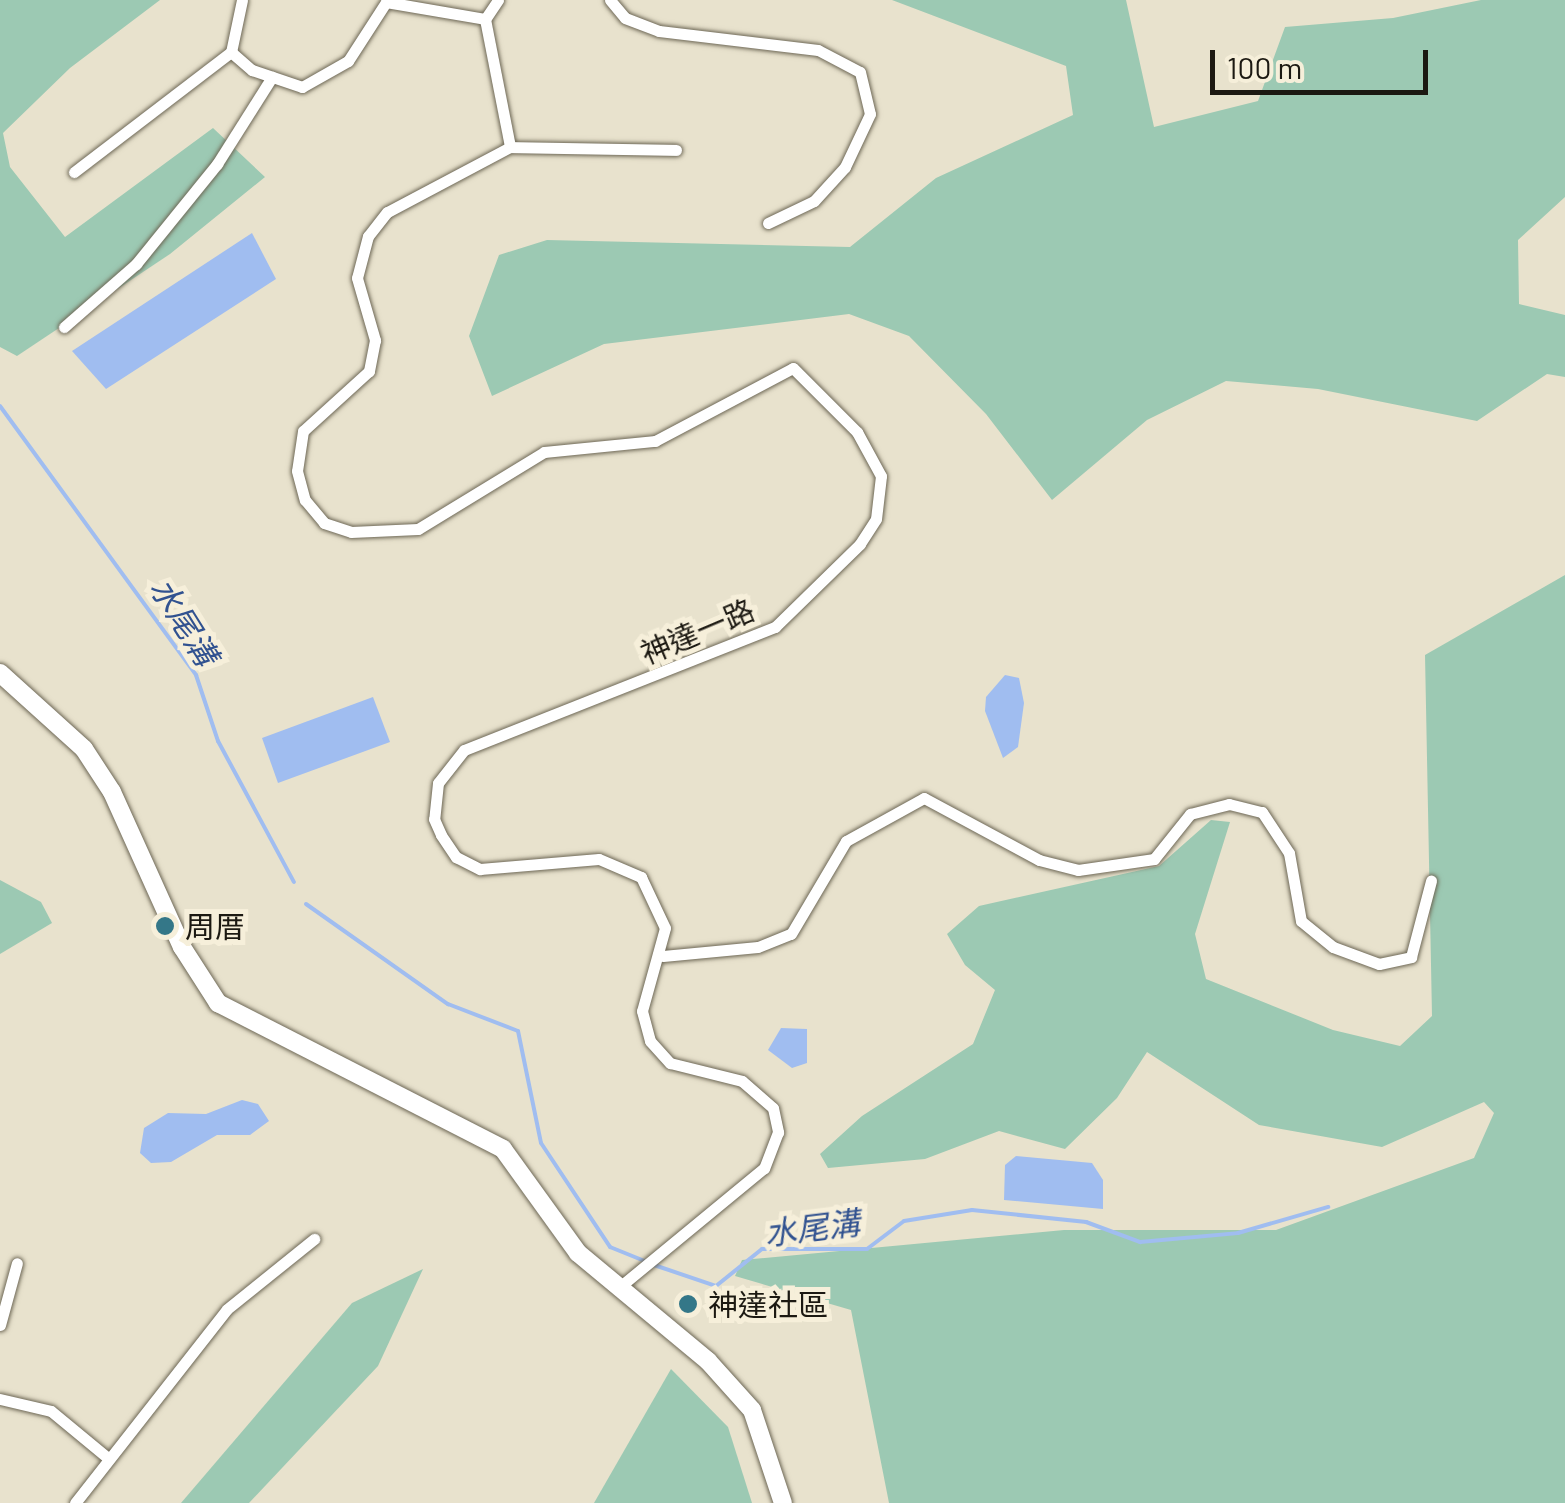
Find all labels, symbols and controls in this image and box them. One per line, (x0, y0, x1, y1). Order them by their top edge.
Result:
scale bar (1215, 30, 1432, 92)
text: 100 m (1227, 49, 1302, 85)
water label: 水尾溝 (143, 570, 227, 672)
street label: 神達一路 (635, 591, 759, 671)
place label: 周厝 (185, 908, 245, 944)
marker: 周厝 (154, 915, 176, 937)
water label: 水尾溝 (762, 1202, 862, 1252)
place label: 神達社區 (708, 1286, 828, 1322)
marker: 神達社區 (677, 1293, 699, 1315)

